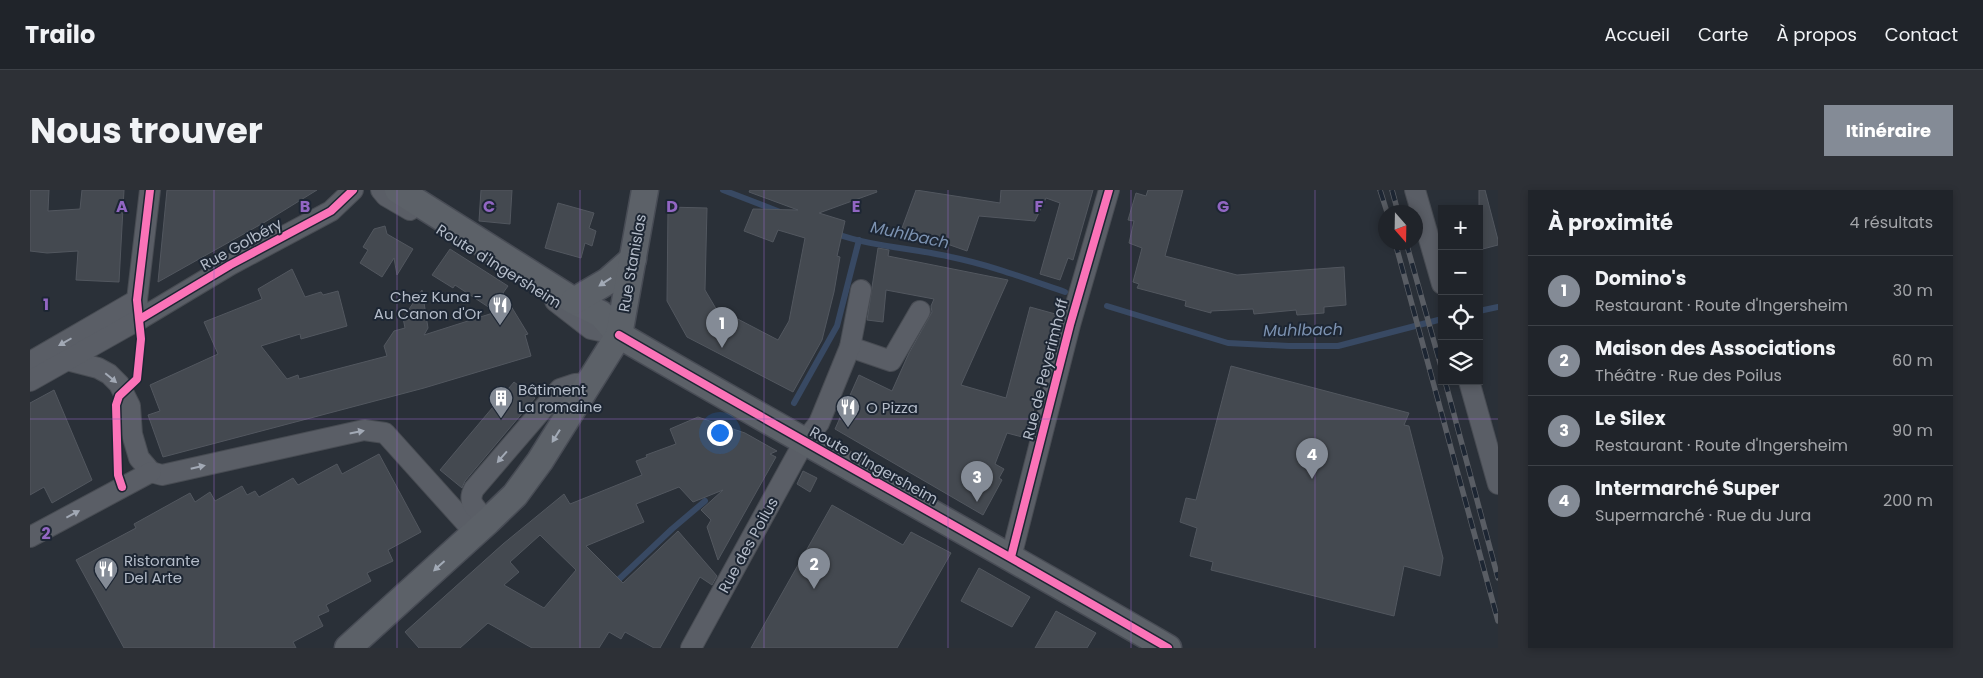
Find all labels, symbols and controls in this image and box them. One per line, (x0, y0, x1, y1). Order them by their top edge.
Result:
text: Trailo (25, 18, 95, 51)
text: Accueil (1604, 22, 1670, 47)
text: Carte (1698, 22, 1748, 47)
text: À propos (1776, 22, 1857, 47)
text: Contact (1885, 22, 1958, 47)
button: Itinéraire (1824, 105, 1953, 156)
text: Nous trouver (30, 106, 263, 155)
text: A (116, 195, 128, 218)
text: B (300, 195, 310, 218)
text: C (483, 195, 495, 218)
text: D (666, 195, 678, 218)
text: E (852, 195, 860, 218)
text: F (1035, 195, 1044, 218)
text: G (1217, 195, 1229, 218)
north arrow (1378, 205, 1423, 250)
map controls (1438, 205, 1483, 385)
button: + (1438, 205, 1483, 250)
text: À proximité (1548, 208, 1673, 237)
text: 4 résultats (1849, 211, 1933, 234)
street label: Rue Stanislas (613, 212, 651, 314)
street label: Rue Golbéry (196, 213, 286, 275)
water label: Muhlbach (869, 215, 951, 255)
street label: Route d'Ingersheim (432, 219, 566, 313)
button: − (1438, 250, 1483, 295)
text: Domino's (1595, 265, 1686, 292)
one-way arrow (598, 277, 612, 287)
text: 1 (1561, 279, 1567, 302)
text: 30 m (1893, 279, 1933, 302)
place label: Chez Kuna - Au Canon d'Or (374, 286, 482, 324)
restaurant icon: Chez Kuna - Au Canon d'Or (487, 292, 513, 326)
text: 1 (43, 293, 49, 316)
text: Restaurant · Route d'Ingersheim (1595, 294, 1848, 317)
button: locate (1438, 295, 1483, 340)
street label: Rue de Peyerimhoff (1017, 296, 1073, 442)
pin: 1 (706, 307, 738, 348)
water label: Muhlbach (1263, 318, 1343, 342)
text: Maison des Associations (1595, 335, 1836, 362)
one-way arrow (57, 338, 72, 346)
button: layers (1438, 340, 1483, 385)
text: 2 (1559, 349, 1569, 372)
text: 60 m (1892, 349, 1933, 372)
text: Théâtre · Rue des Poilus (1595, 364, 1782, 387)
one-way arrow (105, 372, 118, 383)
place label: Bâtiment La romaine (518, 379, 602, 417)
building icon: Bâtiment La romaine (488, 385, 514, 419)
restaurant icon: O Pizza (835, 394, 861, 428)
place label: O Pizza (866, 397, 918, 418)
text: Le Silex (1595, 405, 1666, 432)
text: 3 (1559, 419, 1569, 442)
text: 90 m (1892, 419, 1933, 442)
your location (707, 420, 733, 446)
street label: Route d'Ingersheim (806, 421, 942, 509)
one-way arrow (349, 427, 365, 435)
one-way arrow (551, 429, 561, 442)
text: Restaurant · Route d'Ingersheim (1595, 434, 1848, 457)
pin: 4 (1296, 438, 1328, 479)
one-way arrow (496, 450, 508, 462)
pin: 3 (961, 461, 993, 502)
one-way arrow (191, 463, 206, 471)
text: Intermarché Super (1595, 475, 1779, 502)
text: 4 (1559, 489, 1569, 512)
text: 200 m (1883, 489, 1933, 512)
street label: Rue des Poilus (713, 493, 783, 597)
text: Supermarché · Rue du Jura (1595, 504, 1811, 527)
one-way arrow (66, 510, 80, 518)
text: 2 (41, 522, 51, 545)
pin: 2 (798, 548, 830, 589)
place label: Ristorante Del Arte (124, 550, 200, 588)
restaurant icon: Ristorante Del Arte (93, 556, 119, 590)
one-way arrow (434, 560, 446, 572)

